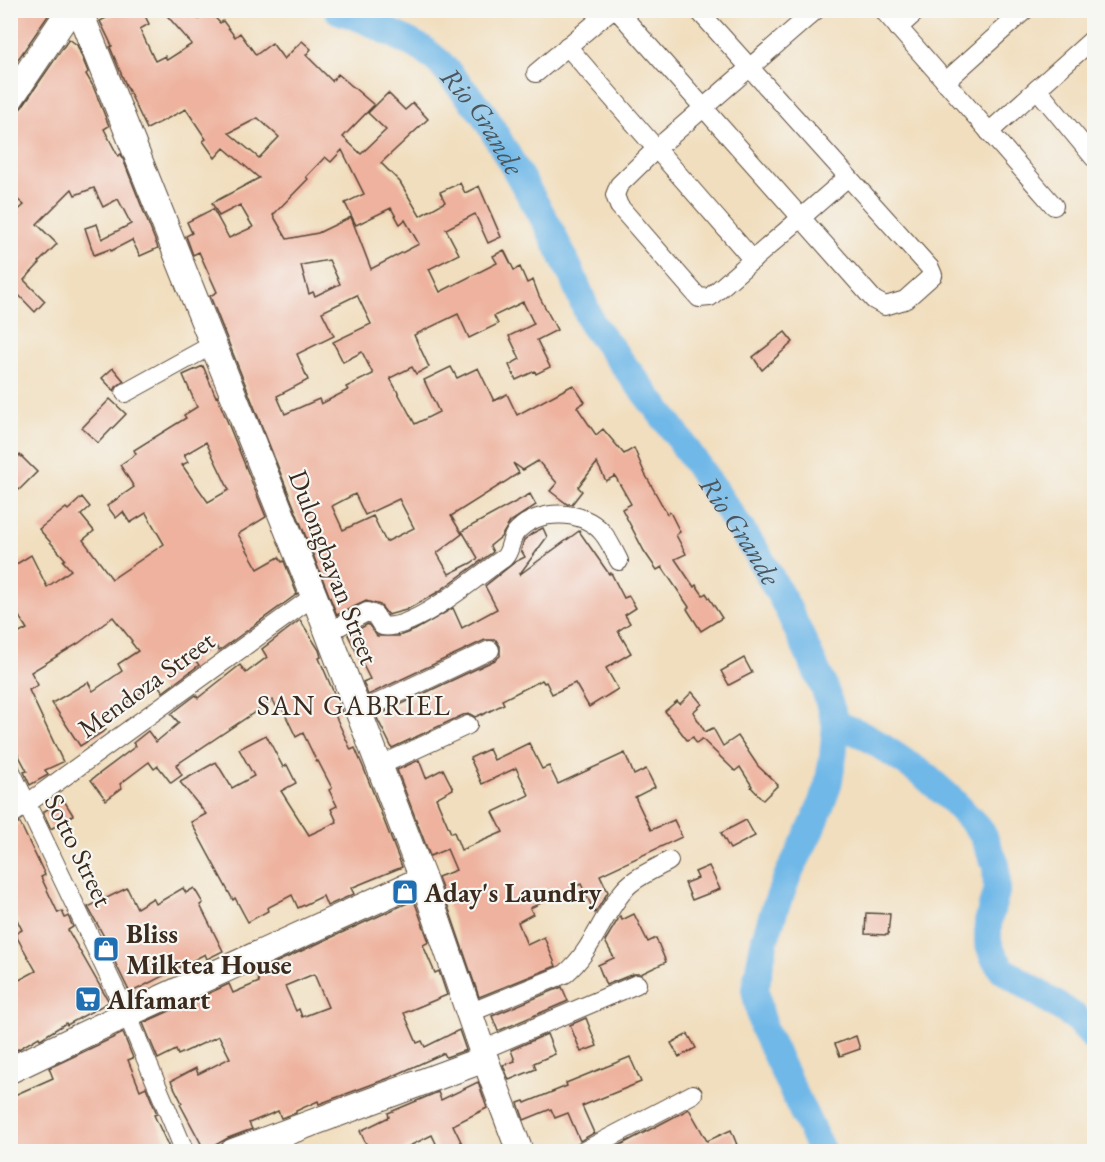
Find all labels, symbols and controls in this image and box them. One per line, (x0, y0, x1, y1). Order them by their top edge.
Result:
water label: Rio Grande (433, 59, 533, 182)
street label: Dulongbayan Street (281, 465, 387, 670)
water label: Rio Grande (692, 469, 790, 592)
street label: Mendoza Street (71, 622, 222, 745)
district label: SAN GABRIEL (257, 687, 451, 723)
street label: Sotto Street (37, 788, 121, 912)
place label: Aday's Laundry (423, 875, 602, 910)
shop icon: Aday's Laundry (390, 877, 420, 907)
place label: Bliss Milktea House (126, 916, 292, 982)
shop icon: Bliss Milktea House (91, 934, 121, 964)
place label: Alfamart (106, 982, 210, 1017)
supermarket icon: Alfamart (73, 984, 103, 1014)

